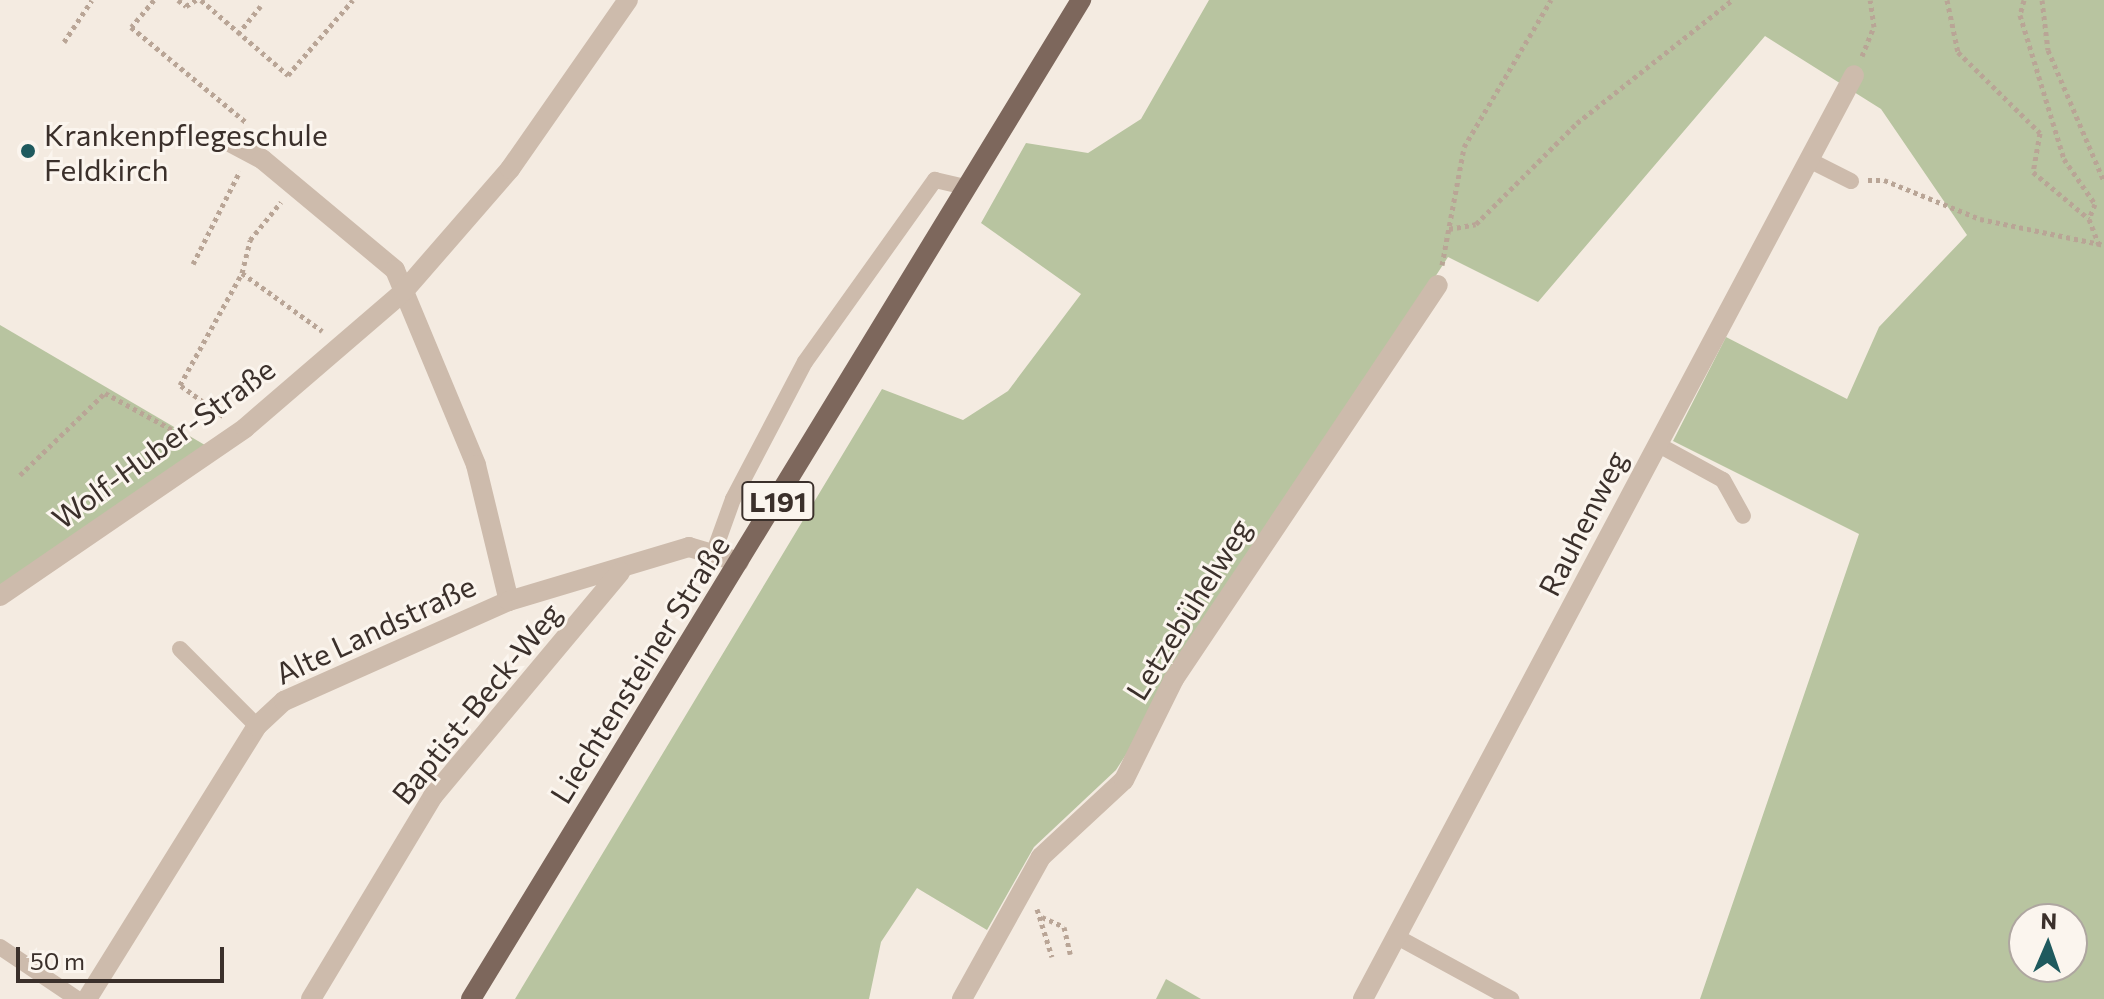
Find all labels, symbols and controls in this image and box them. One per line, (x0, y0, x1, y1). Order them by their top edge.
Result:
place label: Krankenpflegeschule Feldkirch (44, 116, 328, 186)
marker: Krankenpflegeschule Feldkirch (19, 142, 37, 160)
street label: Wolf-Huber-Straße (45, 350, 281, 536)
street label: Rauhenweg (1530, 444, 1634, 602)
road number: L191 (740, 477, 816, 525)
street label: Letzebühelweg (1118, 512, 1258, 706)
street label: Liechtensteiner Straße (542, 529, 736, 809)
street label: Alte Landstraße (269, 567, 481, 691)
street label: Baptist-Beck-Weg (384, 595, 568, 811)
north arrow (2008, 903, 2088, 983)
text: N (2040, 907, 2058, 934)
scale bar (20, 931, 228, 981)
text: 50 m (30, 946, 85, 975)

